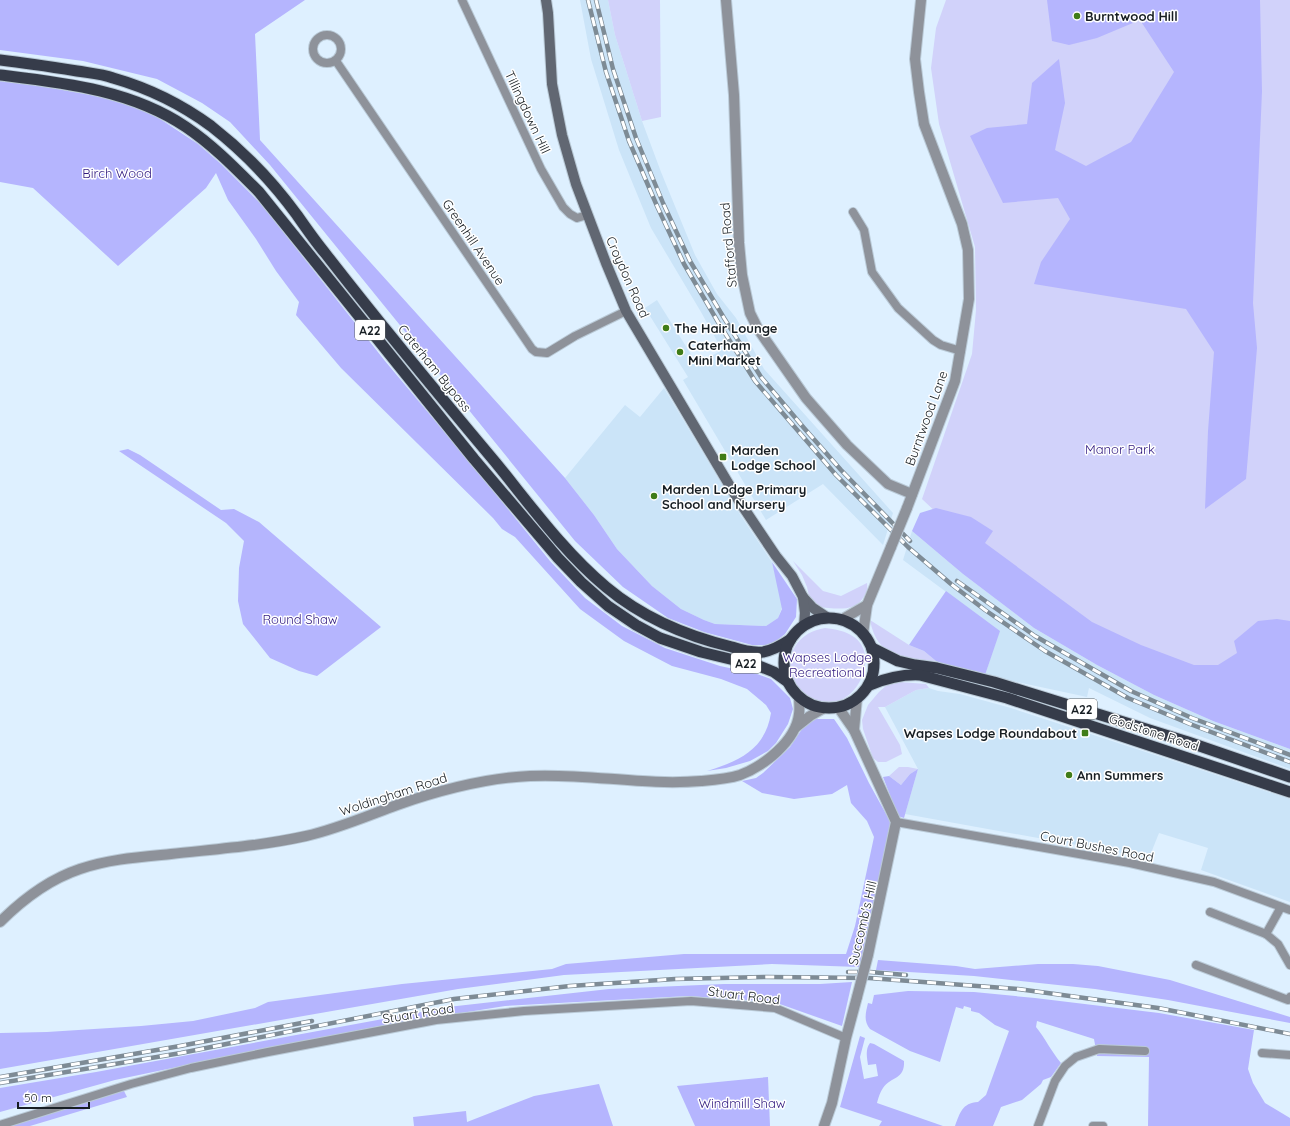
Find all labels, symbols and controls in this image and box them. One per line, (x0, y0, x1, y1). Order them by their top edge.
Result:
place label: Burntwood Hill (1085, 8, 1178, 24)
marker: Burntwood Hill (1072, 11, 1082, 21)
street label: Tillingdown Hill (502, 68, 554, 156)
park label: Birch Wood (82, 165, 152, 181)
street label: Greenhill Avenue (439, 196, 509, 288)
street label: Stafford Road (716, 202, 740, 288)
street label: Croydon Road (603, 234, 653, 320)
road number: A22 (355, 320, 385, 340)
place label: The Hair Lounge (674, 320, 778, 336)
street label: Caterham Bypass (395, 321, 475, 415)
marker: The Hair Lounge (661, 323, 671, 333)
place label: Caterham Mini Market (688, 337, 761, 368)
marker: Caterham Mini Market (675, 347, 685, 357)
street label: Burntwood Lane (901, 368, 951, 468)
park label: Manor Park (1085, 441, 1155, 457)
place label: Marden Lodge School (731, 442, 816, 473)
marker: Marden Lodge School (718, 452, 728, 462)
place label: Marden Lodge Primary School and Nursery (662, 481, 806, 512)
marker: Marden Lodge Primary School and Nursery (649, 491, 659, 501)
park label: Round Shaw (262, 611, 338, 627)
park label: Wapses Lodge Recreational (782, 649, 872, 680)
road number: A22 (731, 653, 761, 673)
road number: A22 (1067, 699, 1097, 719)
street label: Godstone Road (1107, 710, 1201, 754)
place label: Wapses Lodge Roundabout (904, 725, 1077, 741)
marker: Wapses Lodge Roundabout (1080, 728, 1090, 738)
place label: Ann Summers (1077, 767, 1163, 783)
street label: Woldingham Road (337, 769, 449, 819)
marker: Ann Summers (1064, 770, 1074, 780)
street label: Court Bushes Road (1039, 827, 1155, 865)
street label: Succomb's Hill (845, 879, 879, 967)
street label: Stuart Road (707, 983, 781, 1007)
street label: Stuart Road (381, 999, 455, 1027)
scale bar (18, 1084, 89, 1110)
text: 50 m (24, 1090, 52, 1105)
park label: Windmill Shaw (698, 1095, 786, 1111)

